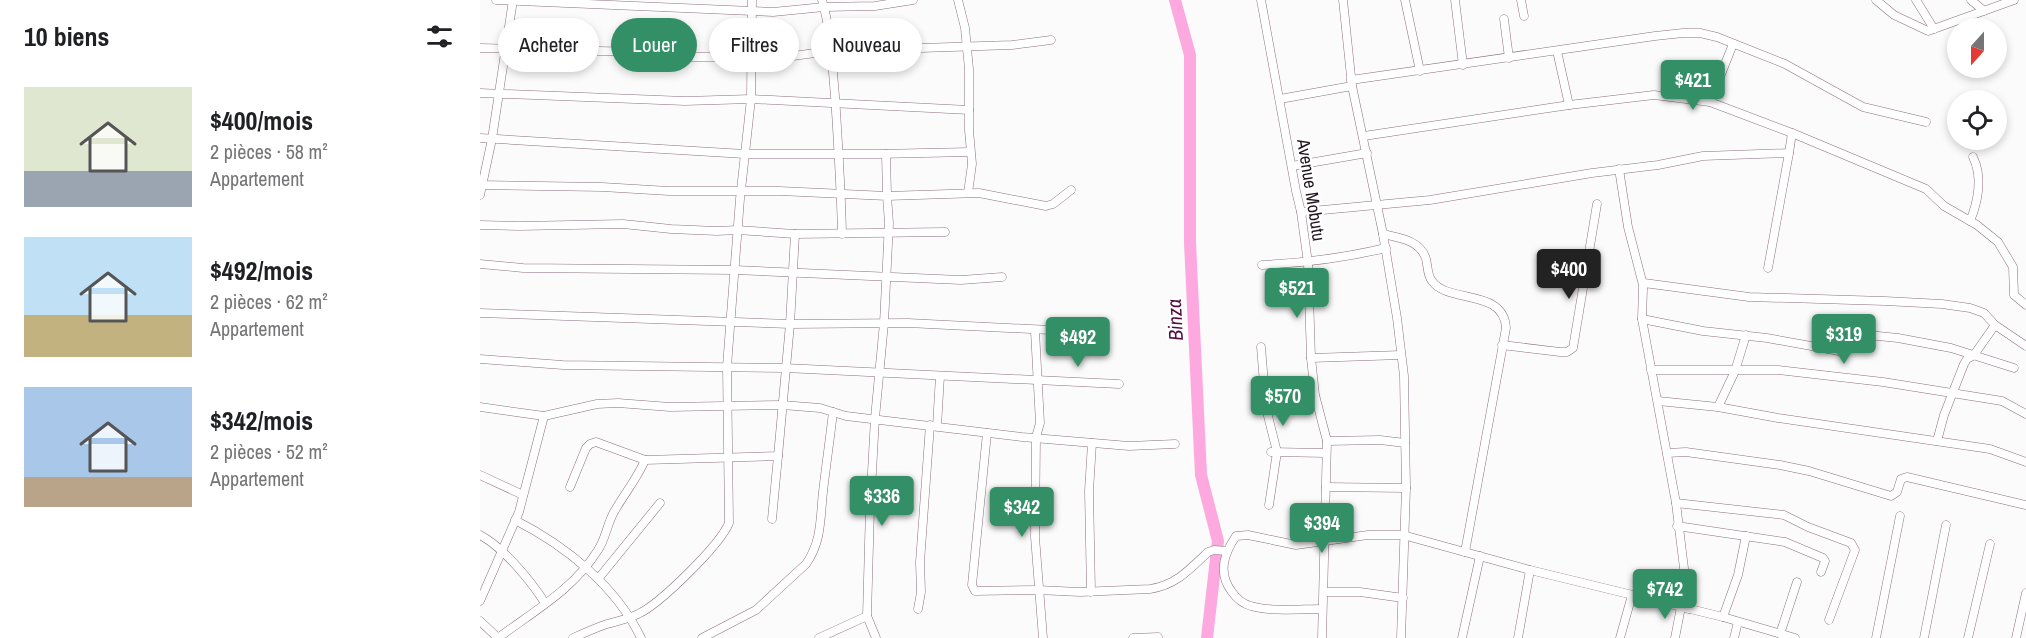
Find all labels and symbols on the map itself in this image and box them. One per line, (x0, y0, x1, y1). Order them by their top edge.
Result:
north arrow (1947, 18, 2007, 78)
pin: $421 (1657, 60, 1729, 111)
street label: Avenue Mobutu (1291, 136, 1332, 243)
pin: $400 (1533, 249, 1605, 300)
pin: $521 (1261, 268, 1333, 319)
water label: Binza (1160, 298, 1189, 342)
pin: $319 (1808, 314, 1880, 365)
pin: $492 (1042, 317, 1114, 368)
pin: $570 (1247, 376, 1319, 427)
pin: $336 (846, 476, 918, 527)
pin: $342 (986, 487, 1058, 538)
pin: $394 (1286, 503, 1358, 554)
pin: $742 (1629, 569, 1701, 620)

